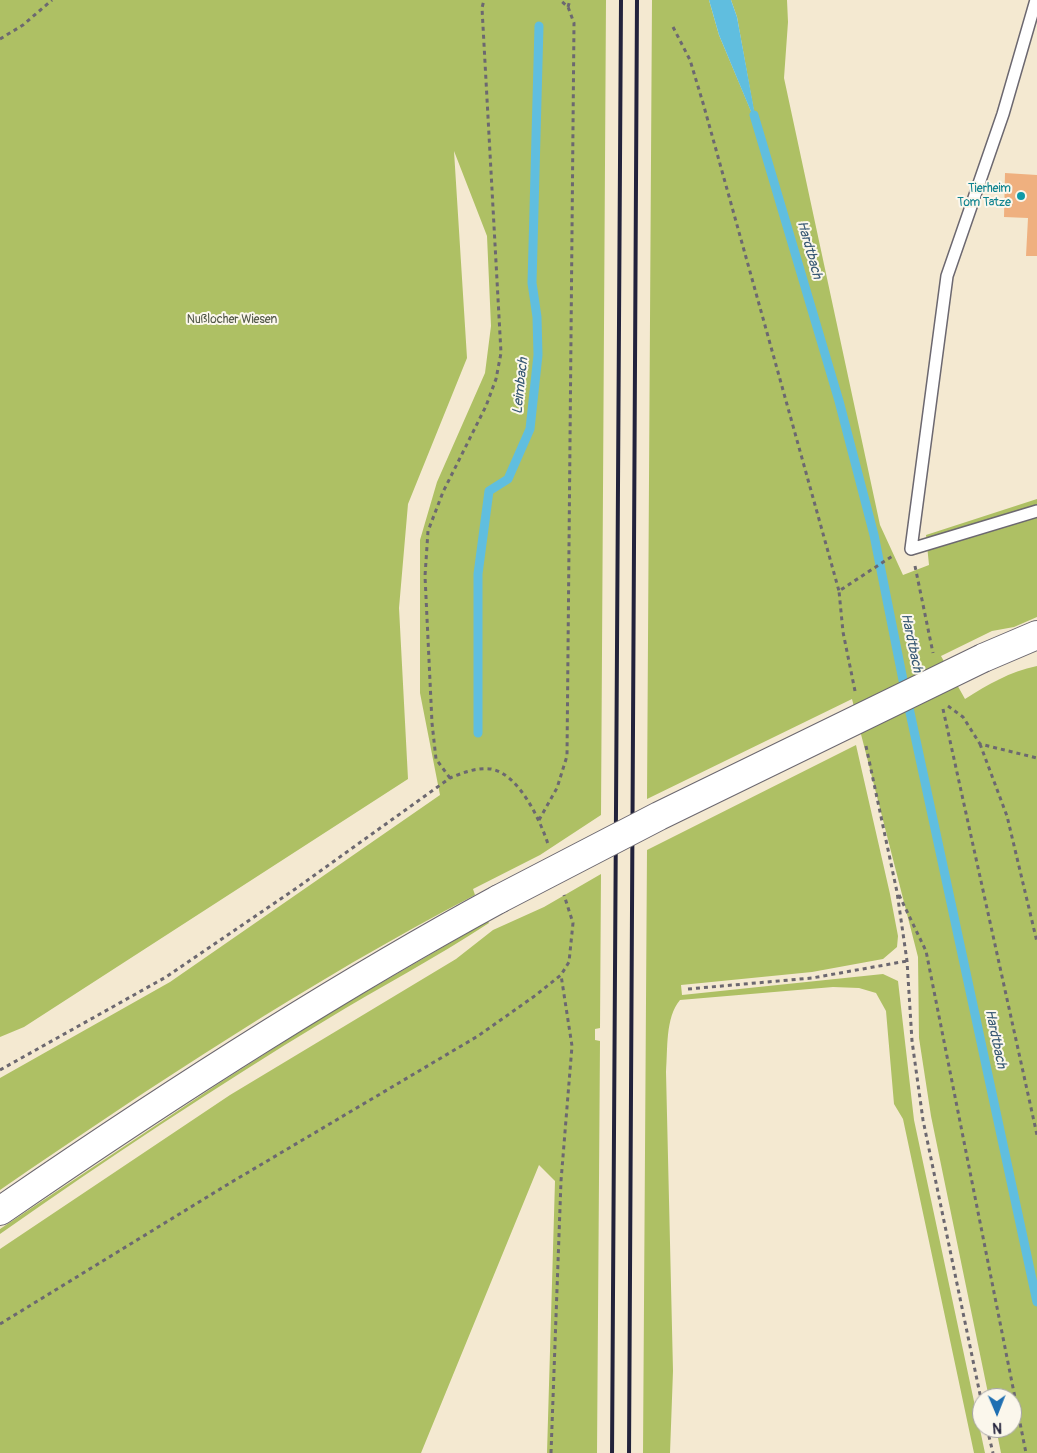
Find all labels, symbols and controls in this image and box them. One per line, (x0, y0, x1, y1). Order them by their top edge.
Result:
place label: Tierheim Tom Tatze (957, 182, 1011, 210)
marker: Tierheim Tom Tatze (1015, 190, 1027, 202)
water label: Hardtbach (793, 219, 825, 281)
park label: Nußlocher Wiesen (187, 313, 277, 327)
water label: Leimbach (510, 357, 532, 415)
water label: Hardtbach (897, 612, 925, 674)
water label: Hardtbach (981, 1008, 1009, 1070)
north arrow (972, 1388, 1022, 1438)
text: N (992, 1419, 1002, 1436)

